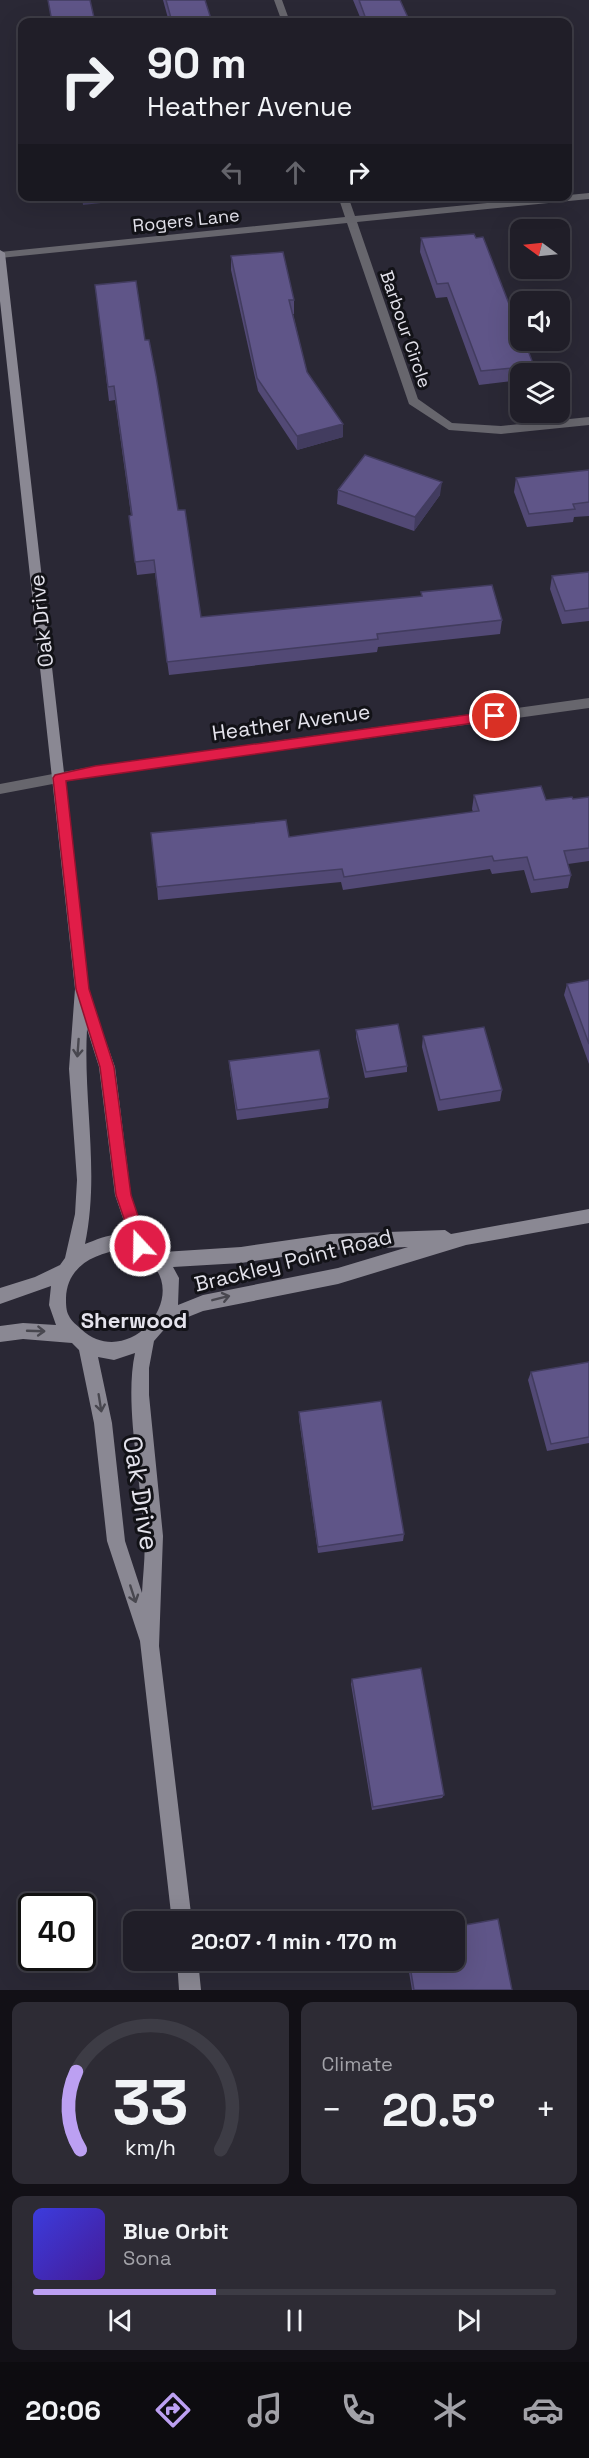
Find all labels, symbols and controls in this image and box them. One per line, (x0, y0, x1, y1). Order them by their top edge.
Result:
text: 90 m (147, 37, 247, 90)
icon: right (48, 42, 126, 120)
text: Heather Avenue (147, 89, 352, 124)
icon: left (216, 156, 249, 189)
icon: ahead (279, 156, 312, 189)
icon: right (342, 156, 375, 189)
street label: Rogers Lane (131, 203, 241, 237)
north arrow (510, 219, 570, 279)
map controls (510, 219, 570, 423)
street label: Barbour Circle (375, 267, 437, 391)
button: sound (510, 291, 570, 351)
button: layers (510, 363, 570, 423)
street label: Oak Drive (23, 573, 59, 669)
pin (469, 690, 520, 741)
street label: Heather Avenue (210, 698, 372, 746)
icon: arrive (478, 699, 511, 732)
one-way arrow (72, 1037, 83, 1057)
position arrow (108, 1214, 172, 1278)
street label: Brackley Point Road (191, 1222, 395, 1298)
one-way arrow (211, 1292, 230, 1304)
district label: Sherwood (81, 1306, 187, 1334)
one-way arrow (25, 1325, 45, 1337)
one-way arrow (94, 1393, 105, 1412)
street label: Oak Drive (115, 1433, 167, 1553)
one-way arrow (128, 1584, 139, 1603)
speed limit sign: 40 (18, 1893, 96, 1971)
text: 20:07 · 1 min · 170 m (191, 1927, 397, 1955)
text: Climate (322, 2051, 393, 2077)
text: 33 (112, 2063, 188, 2142)
text: 20.5° (382, 2082, 496, 2139)
text: − (322, 2089, 342, 2131)
text: + (536, 2089, 556, 2131)
text: km/h (125, 2134, 176, 2161)
text: Blue Orbit (123, 2217, 229, 2245)
text: Sona (123, 2245, 171, 2271)
icon: previous (104, 2304, 137, 2337)
icon: pause (278, 2304, 311, 2337)
icon: next (452, 2304, 485, 2337)
icon: directions (152, 2389, 194, 2431)
icon: music (244, 2389, 286, 2431)
icon: phone (337, 2389, 379, 2431)
icon: climate (429, 2389, 471, 2431)
icon: car (522, 2389, 564, 2431)
text: 20:06 (25, 2393, 101, 2428)

